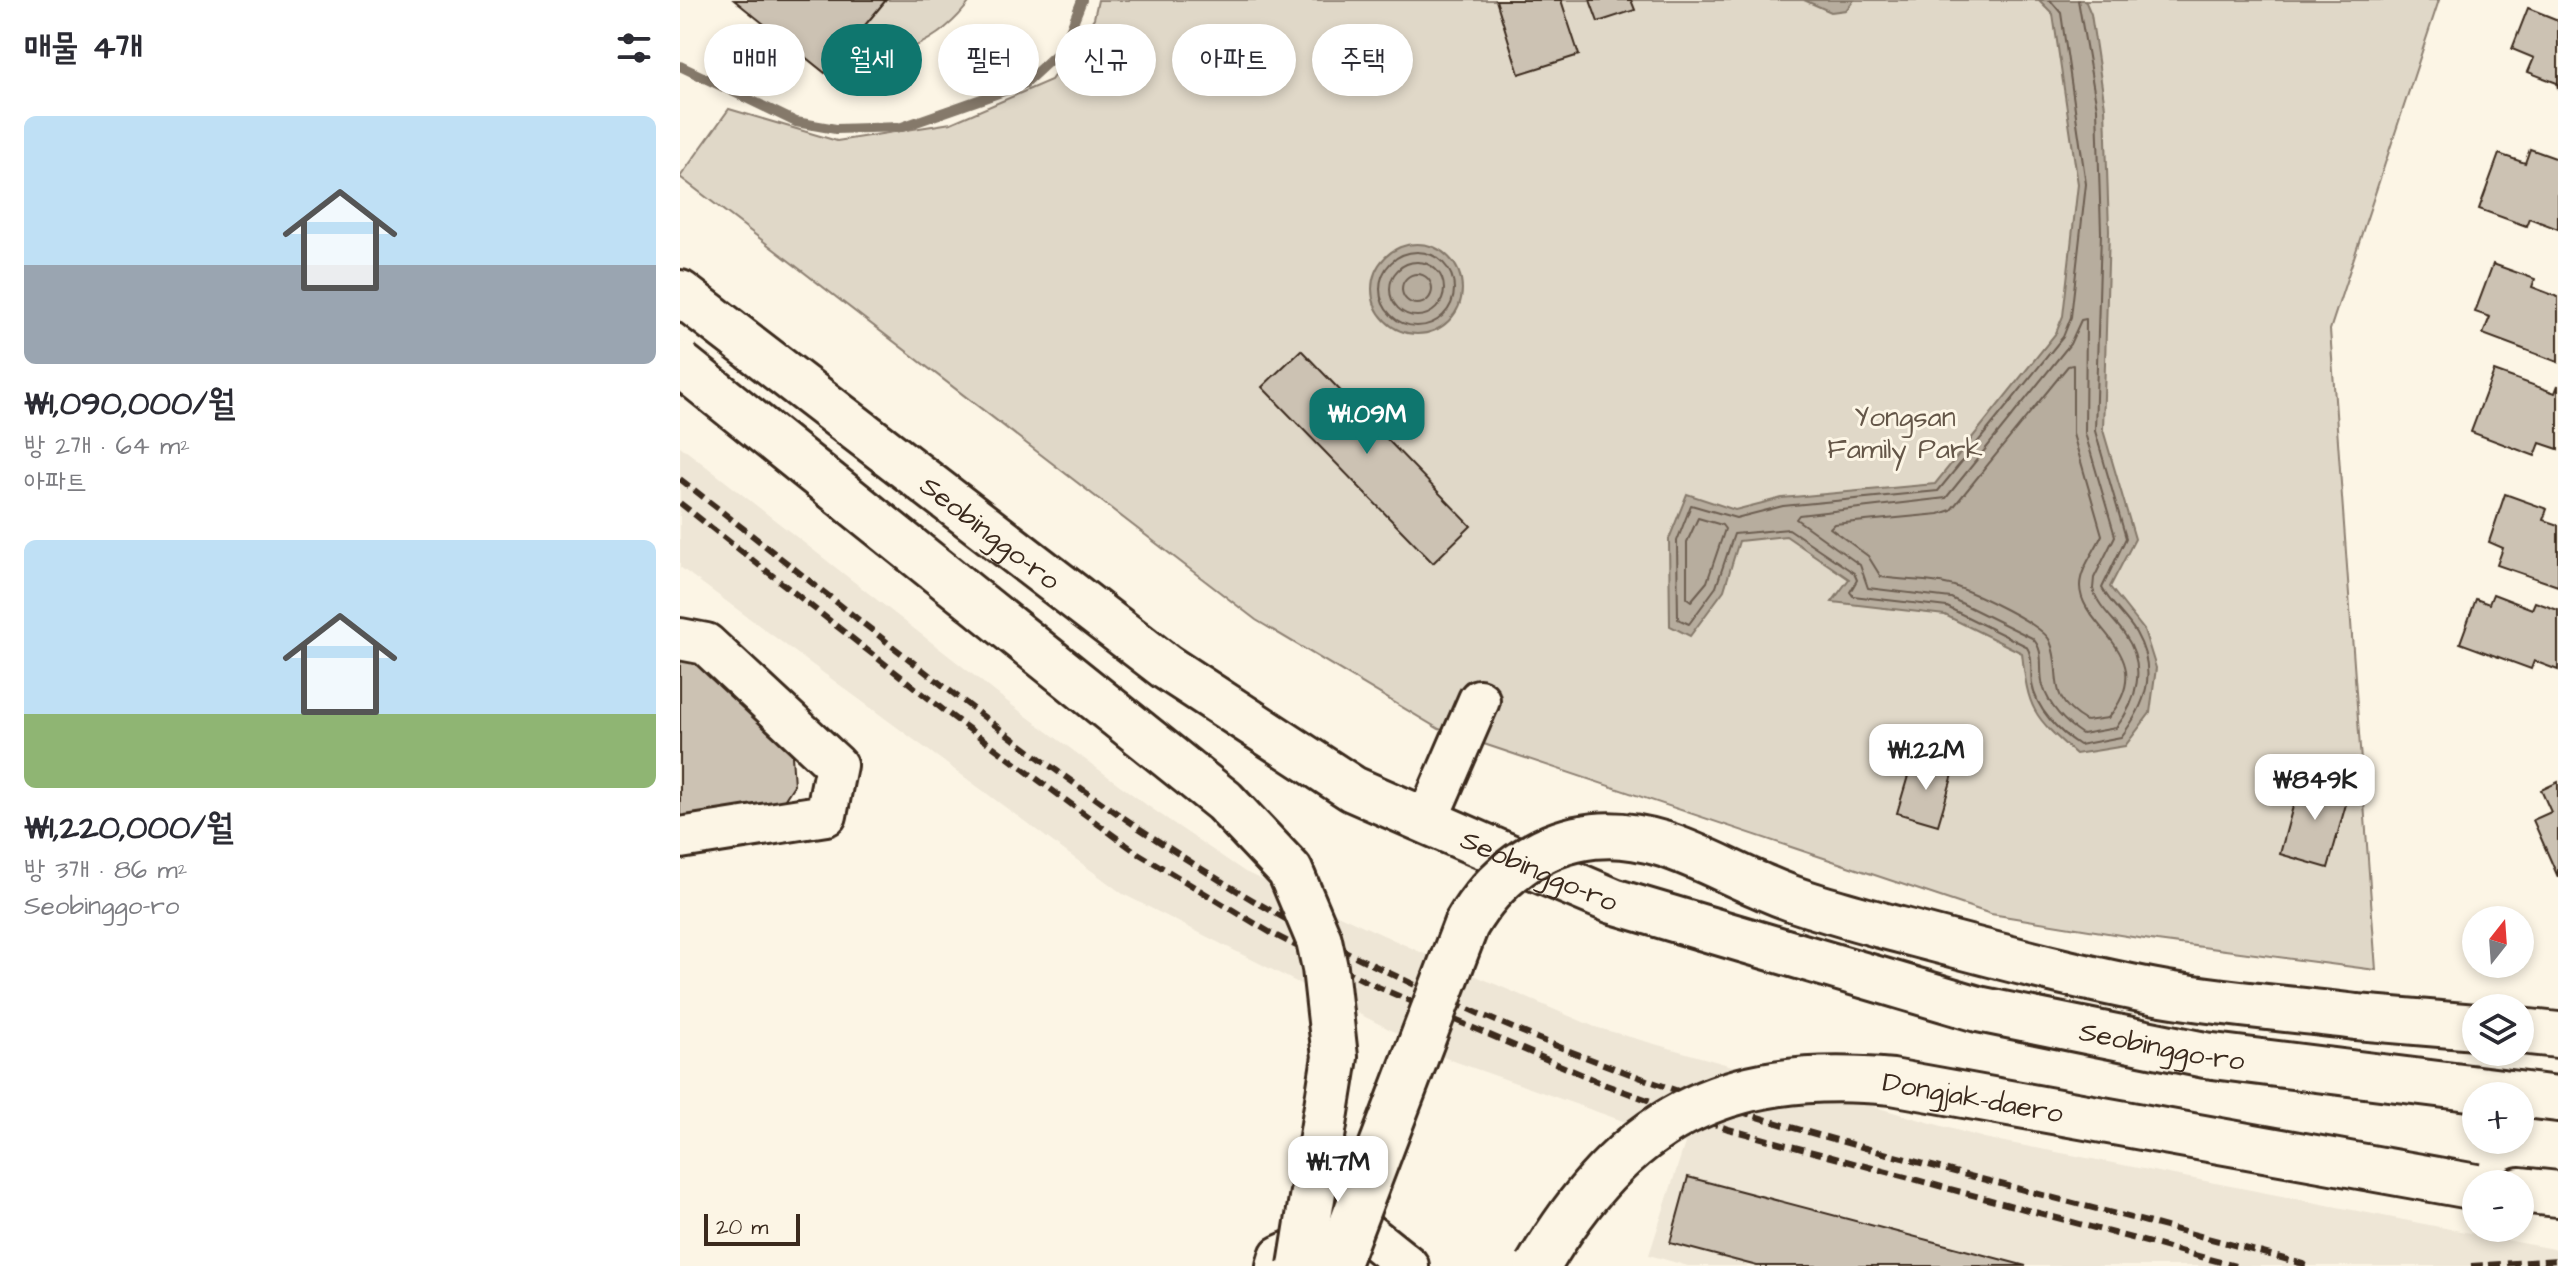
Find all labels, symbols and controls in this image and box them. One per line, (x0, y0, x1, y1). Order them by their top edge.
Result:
text: 매물 4개 (24, 24, 143, 72)
chip: 매매 (704, 24, 805, 96)
chip: 월세 (821, 24, 922, 96)
chip: 필터 (938, 24, 1039, 96)
chip: 신규 (1055, 24, 1156, 96)
chip: 아파트 (1172, 24, 1296, 96)
chip: 주택 (1312, 24, 1413, 96)
icon: filters (612, 26, 656, 70)
icon: home (268, 168, 412, 312)
text: ₩1,090,000/월 (24, 380, 235, 428)
pin: ₩1.09M (1302, 388, 1432, 456)
text: ₩1.09M (1327, 396, 1407, 432)
park label: Yongsan Family Park (1827, 398, 1983, 471)
text: 방 2개 · 64 m² (24, 428, 190, 464)
text: 아파트 (24, 464, 87, 500)
street label: Seobinggo-ro (912, 467, 1068, 600)
icon: home (268, 592, 412, 736)
pin: ₩1.22M (1861, 724, 1991, 792)
text: ₩1.22M (1887, 732, 1965, 768)
pin: ₩849K (2259, 754, 2371, 822)
text: ₩849K (2273, 762, 2357, 798)
text: ₩1,220,000/월 (24, 804, 233, 852)
street label: Seobinggo-ro (1454, 820, 1624, 922)
text: 방 3개 · 86 m² (24, 852, 188, 888)
text: Seobinggo-ro (24, 888, 179, 924)
north arrow (2462, 906, 2534, 978)
map controls (2462, 906, 2534, 1242)
button: layers (2462, 994, 2534, 1066)
street label: Seobinggo-ro (2076, 1012, 2247, 1081)
street label: Dongjak-daero (1880, 1063, 2066, 1133)
button: + (2462, 1082, 2534, 1154)
pin: ₩1.7M (1282, 1136, 1394, 1204)
text: ₩1.7M (1306, 1144, 1370, 1180)
button: − (2462, 1170, 2534, 1242)
scale bar (704, 1210, 800, 1246)
text: 20 m (716, 1212, 768, 1243)

